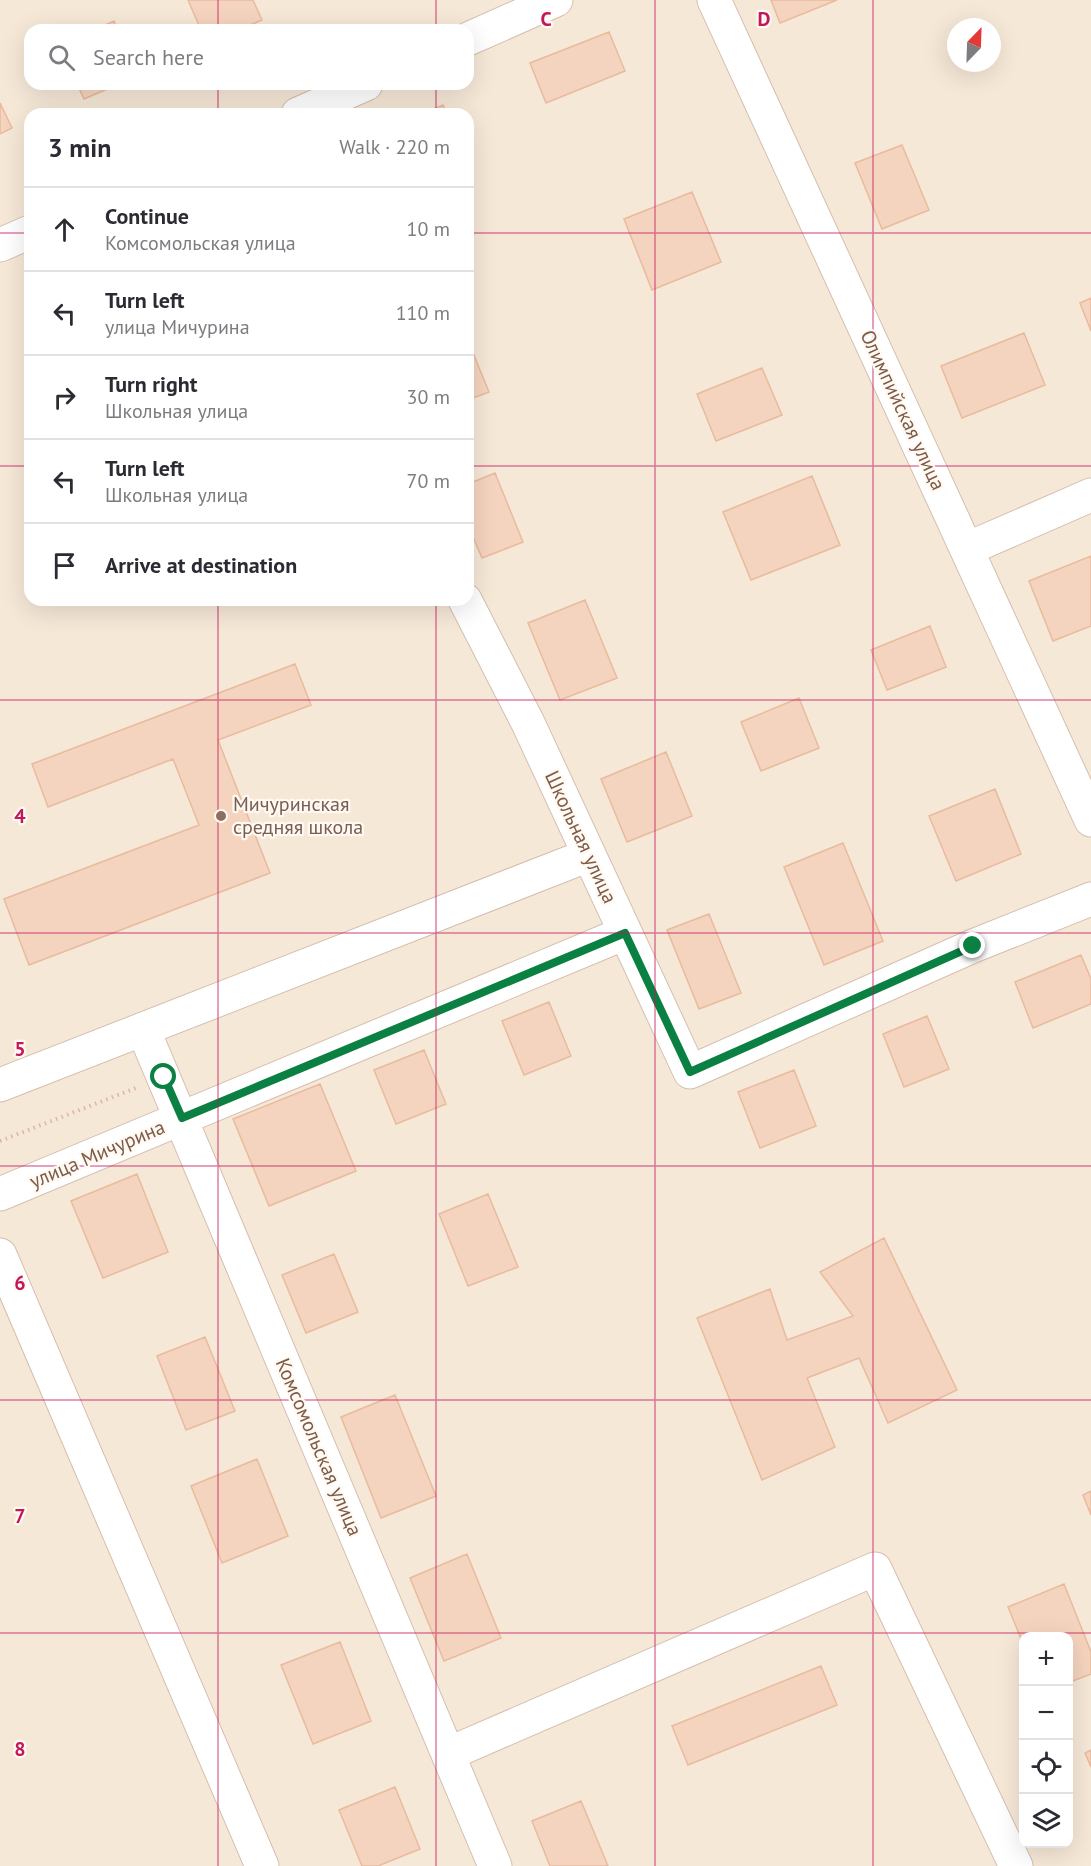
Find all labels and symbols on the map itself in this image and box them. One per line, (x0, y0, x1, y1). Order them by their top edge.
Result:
text: C (540, 6, 552, 32)
text: D (758, 6, 771, 32)
north arrow (947, 18, 1001, 72)
street label: Олимпийская улица (855, 326, 951, 494)
street label: Школьная улица (539, 767, 623, 907)
place label: Мичуринская средняя школа (233, 791, 363, 840)
text: 4 (14, 803, 26, 829)
marker: Мичуринская средняя школа (214, 809, 228, 823)
route end (959, 932, 985, 958)
text: 5 (14, 1036, 26, 1062)
route start (150, 1063, 176, 1089)
street label: улица Мичурина (25, 1114, 169, 1194)
text: 6 (14, 1270, 26, 1296)
street label: Комсомольская улица (270, 1354, 368, 1540)
text: 7 (14, 1503, 26, 1529)
text: 8 (14, 1736, 26, 1762)

